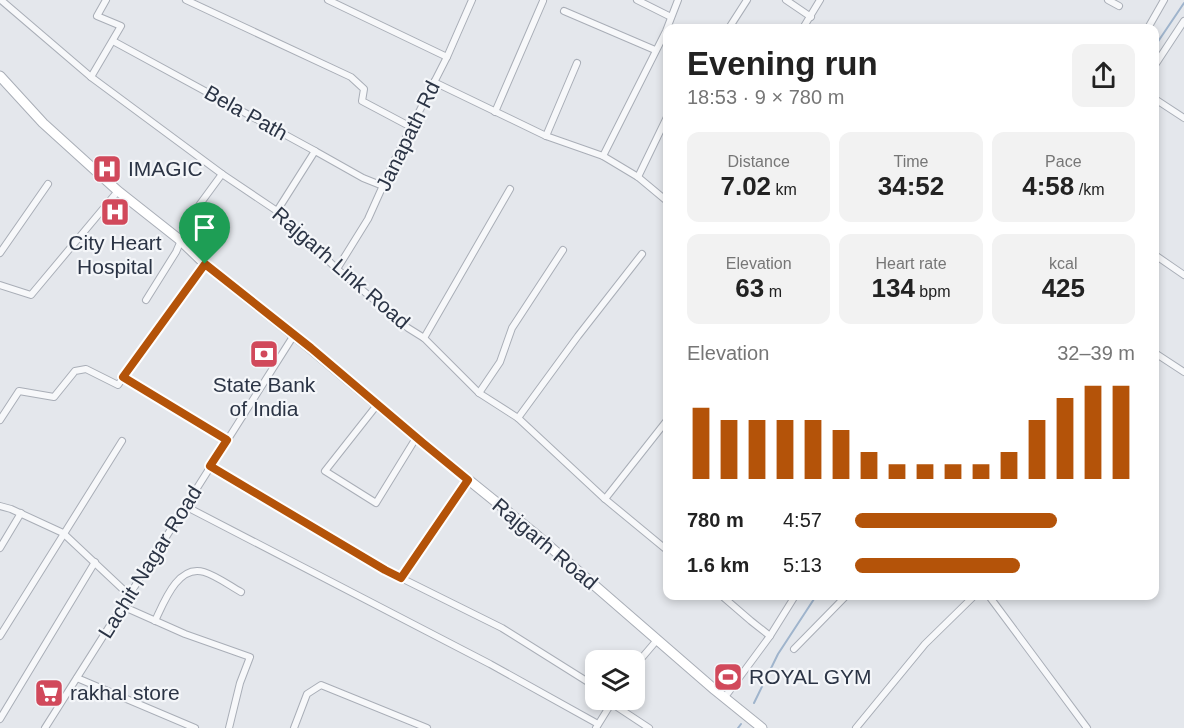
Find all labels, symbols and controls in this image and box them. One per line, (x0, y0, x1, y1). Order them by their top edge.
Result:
button: share (1072, 44, 1135, 107)
text: Evening run (687, 45, 878, 82)
street label: Janapath Rd (371, 77, 444, 194)
street label: Bela Path (201, 80, 292, 145)
text: 18:53 · 9 × 780 m (687, 86, 844, 108)
hospital icon: IMAGIC (91, 153, 123, 185)
text: Distance (728, 153, 790, 170)
text: Time (894, 153, 928, 170)
text: Pace (1045, 153, 1082, 170)
place label: IMAGIC (128, 157, 203, 180)
text: 7.02 (720, 171, 771, 201)
text: 34:52 (878, 171, 944, 201)
text: 4:58 (1022, 171, 1074, 201)
text: km (771, 181, 797, 198)
text: /km (1074, 181, 1104, 198)
hospital icon: City Heart Hospital (99, 196, 131, 228)
pin (179, 202, 230, 264)
street label: Rajgarh Link Road (268, 202, 415, 333)
icon: arrive (188, 211, 221, 244)
place label: City Heart Hospital (68, 231, 162, 278)
text: Elevation (726, 255, 792, 272)
text: Heart rate (875, 255, 947, 272)
text: kcal (1049, 255, 1078, 272)
text: 63 (735, 273, 764, 303)
text: 134 (872, 273, 915, 303)
text: 425 (1042, 273, 1085, 303)
text: m (764, 283, 782, 300)
text: bpm (915, 283, 950, 300)
bank icon: State Bank of India (248, 338, 280, 370)
text: Elevation (687, 342, 769, 364)
text: 32–39 m (1057, 342, 1135, 364)
place label: State Bank of India (213, 373, 316, 420)
street label: Lachit Nagar Road (93, 481, 206, 642)
street label: Rajgarh Road (488, 493, 602, 594)
text: 780 m (687, 509, 744, 531)
text: 4:57 (783, 509, 822, 531)
text: 1.6 km (687, 554, 749, 576)
text: 5:13 (783, 554, 822, 576)
map controls (585, 650, 645, 710)
button: layers (585, 650, 645, 710)
sports icon: ROYAL GYM (712, 661, 744, 693)
place label: ROYAL GYM (749, 665, 872, 688)
supermarket icon: rakhal store (33, 677, 65, 709)
place label: rakhal store (70, 681, 180, 704)

